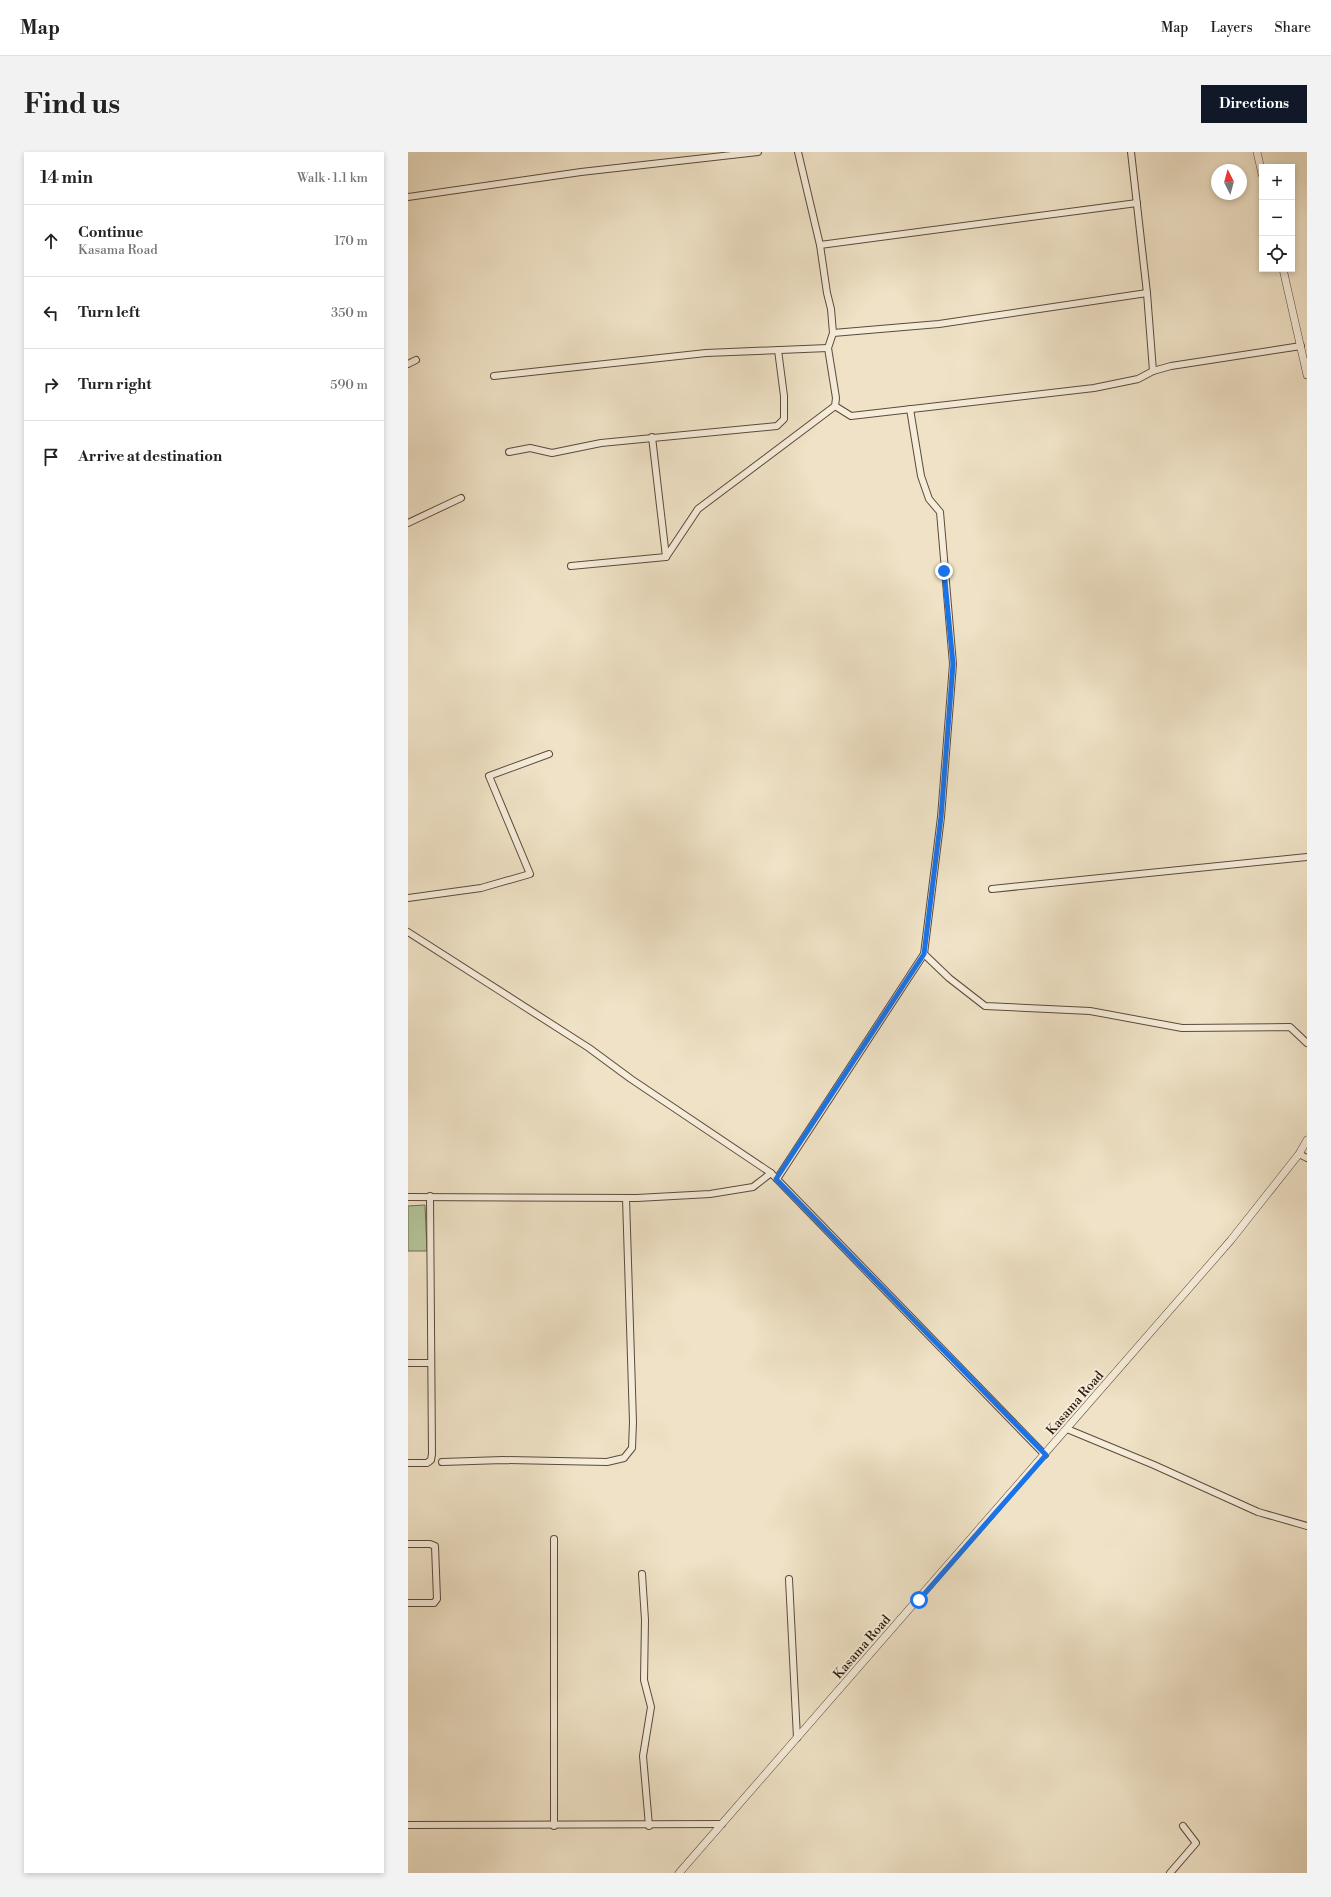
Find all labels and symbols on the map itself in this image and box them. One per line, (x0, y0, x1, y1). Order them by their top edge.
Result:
north arrow (1211, 164, 1247, 200)
route end (935, 562, 953, 580)
street label: Kasama Road (1043, 1367, 1108, 1438)
route start (910, 1591, 928, 1609)
street label: Kasama Road (830, 1611, 895, 1682)

